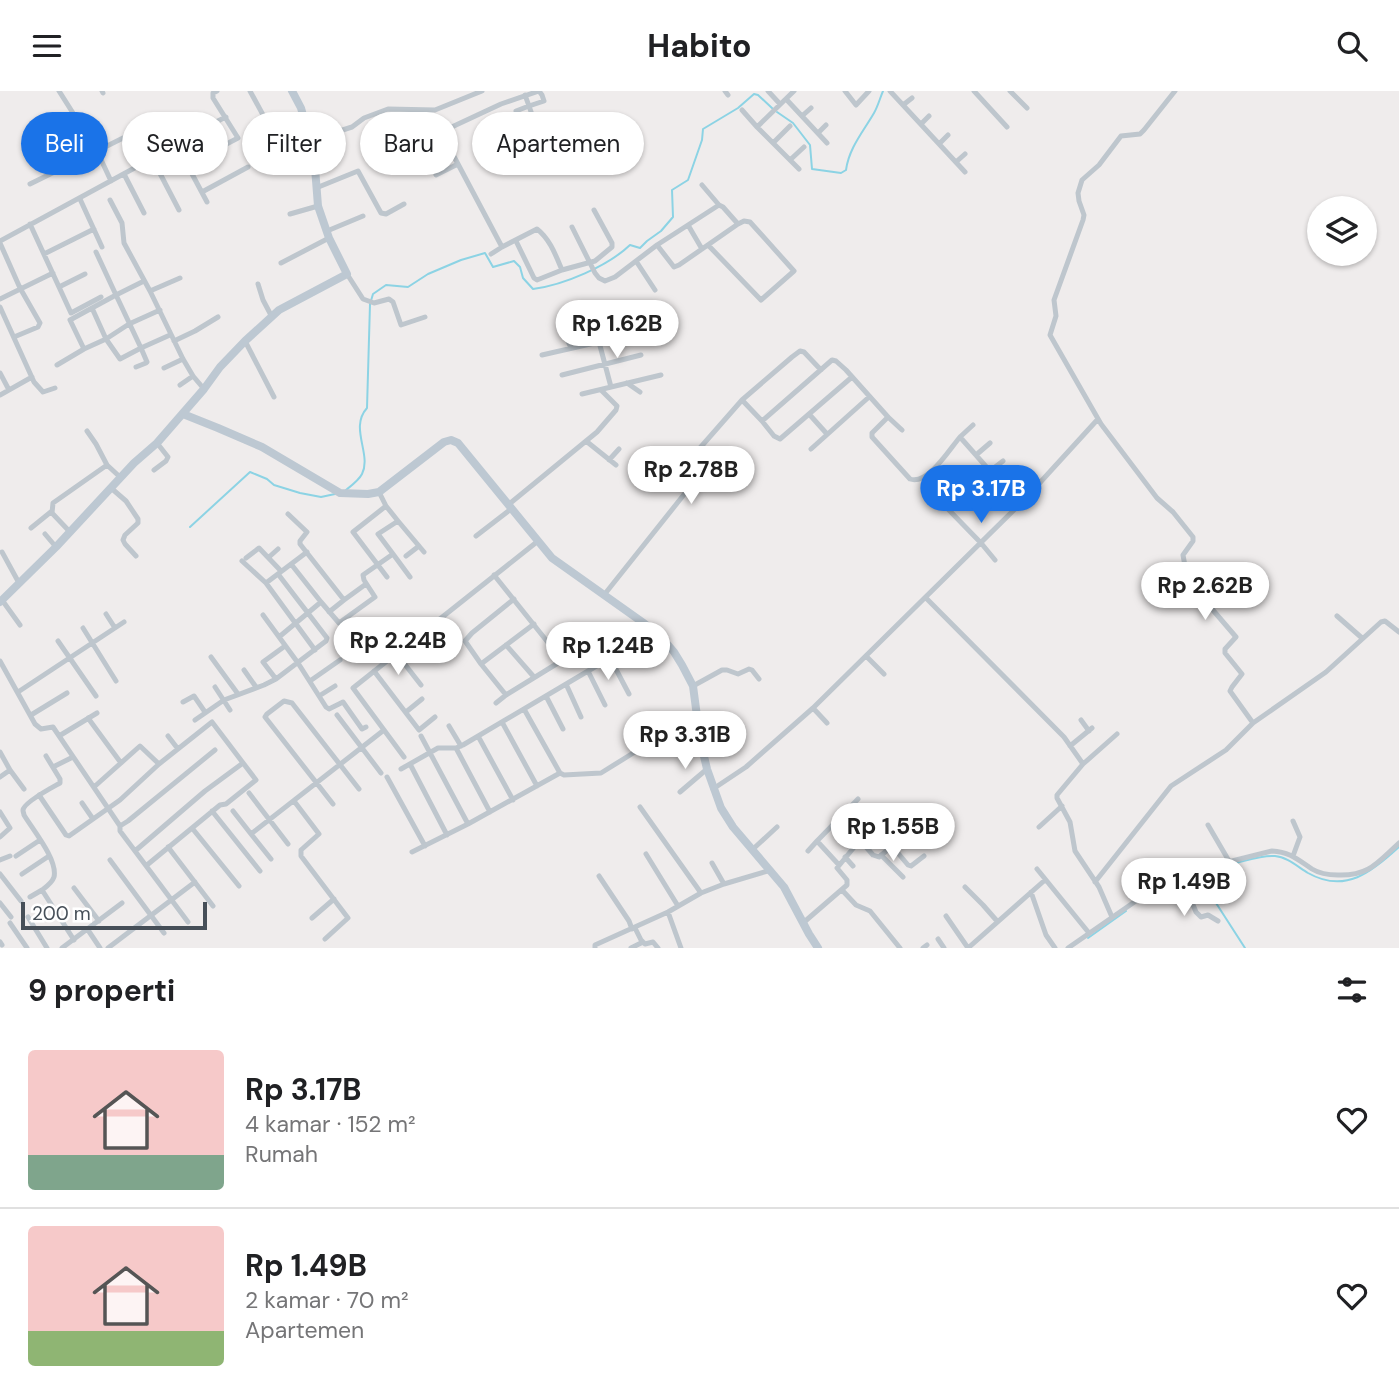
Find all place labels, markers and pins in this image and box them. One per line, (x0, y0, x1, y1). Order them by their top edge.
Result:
pin: Rp 1.62B (545, 301, 689, 360)
pin: Rp 2.78B (619, 447, 763, 506)
pin: Rp 3.17B (909, 465, 1053, 525)
pin: Rp 2.62B (1133, 563, 1277, 622)
pin: Rp 2.24B (326, 617, 470, 677)
pin: Rp 1.24B (536, 623, 680, 682)
pin: Rp 3.31B (613, 711, 757, 771)
pin: Rp 1.55B (821, 803, 965, 863)
pin: Rp 1.49B (1112, 859, 1256, 918)

